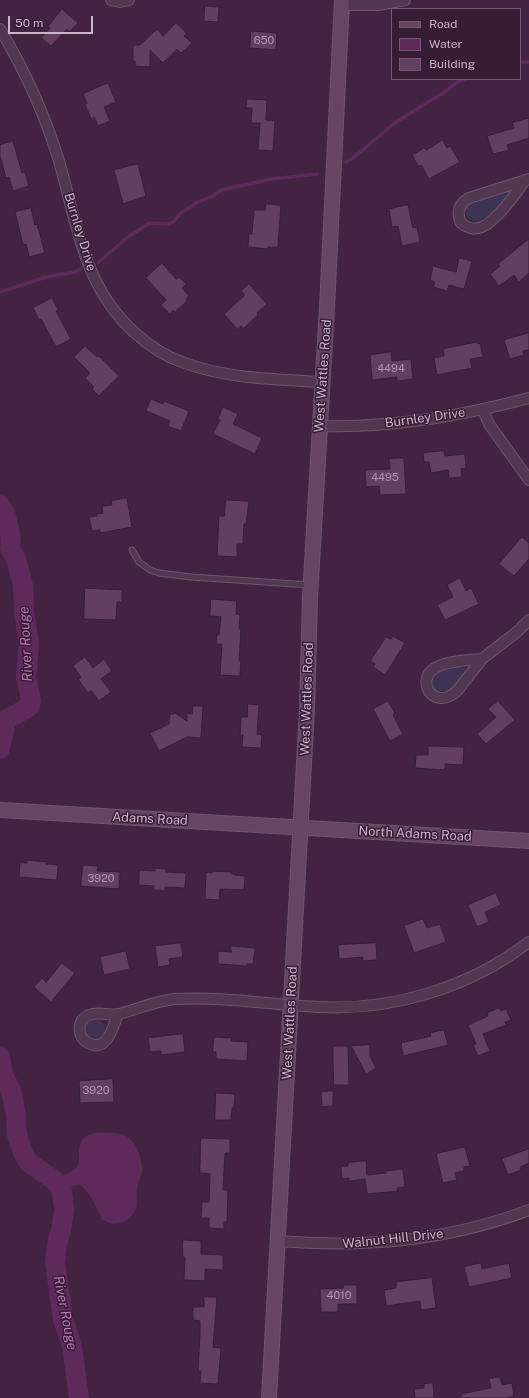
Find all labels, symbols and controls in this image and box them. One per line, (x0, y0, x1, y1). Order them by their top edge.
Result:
scale bar (10, 8, 95, 34)
legend (391, 8, 521, 80)
text: 50 m (15, 16, 43, 30)
text: Road (429, 17, 457, 31)
house number: 650 (254, 34, 274, 48)
text: Water (429, 37, 462, 51)
text: Building (429, 57, 475, 71)
street label: Burnley Drive (61, 191, 99, 273)
street label: West Wattles Road (311, 319, 335, 433)
house number: 4494 (377, 362, 405, 376)
street label: Burnley Drive (384, 405, 466, 431)
house number: 4495 (371, 471, 399, 485)
water label: River Rouge (16, 606, 36, 682)
street label: West Wattles Road (297, 642, 317, 756)
street label: Adams Road (112, 809, 188, 829)
street label: North Adams Road (358, 823, 472, 845)
house number: 3920 (87, 872, 115, 886)
street label: West Wattles Road (279, 966, 301, 1080)
house number: 3920 (82, 1084, 110, 1098)
street label: Walnut Hill Drive (342, 1226, 444, 1252)
water label: River Rouge (50, 1274, 80, 1352)
house number: 4010 (327, 1289, 351, 1303)

